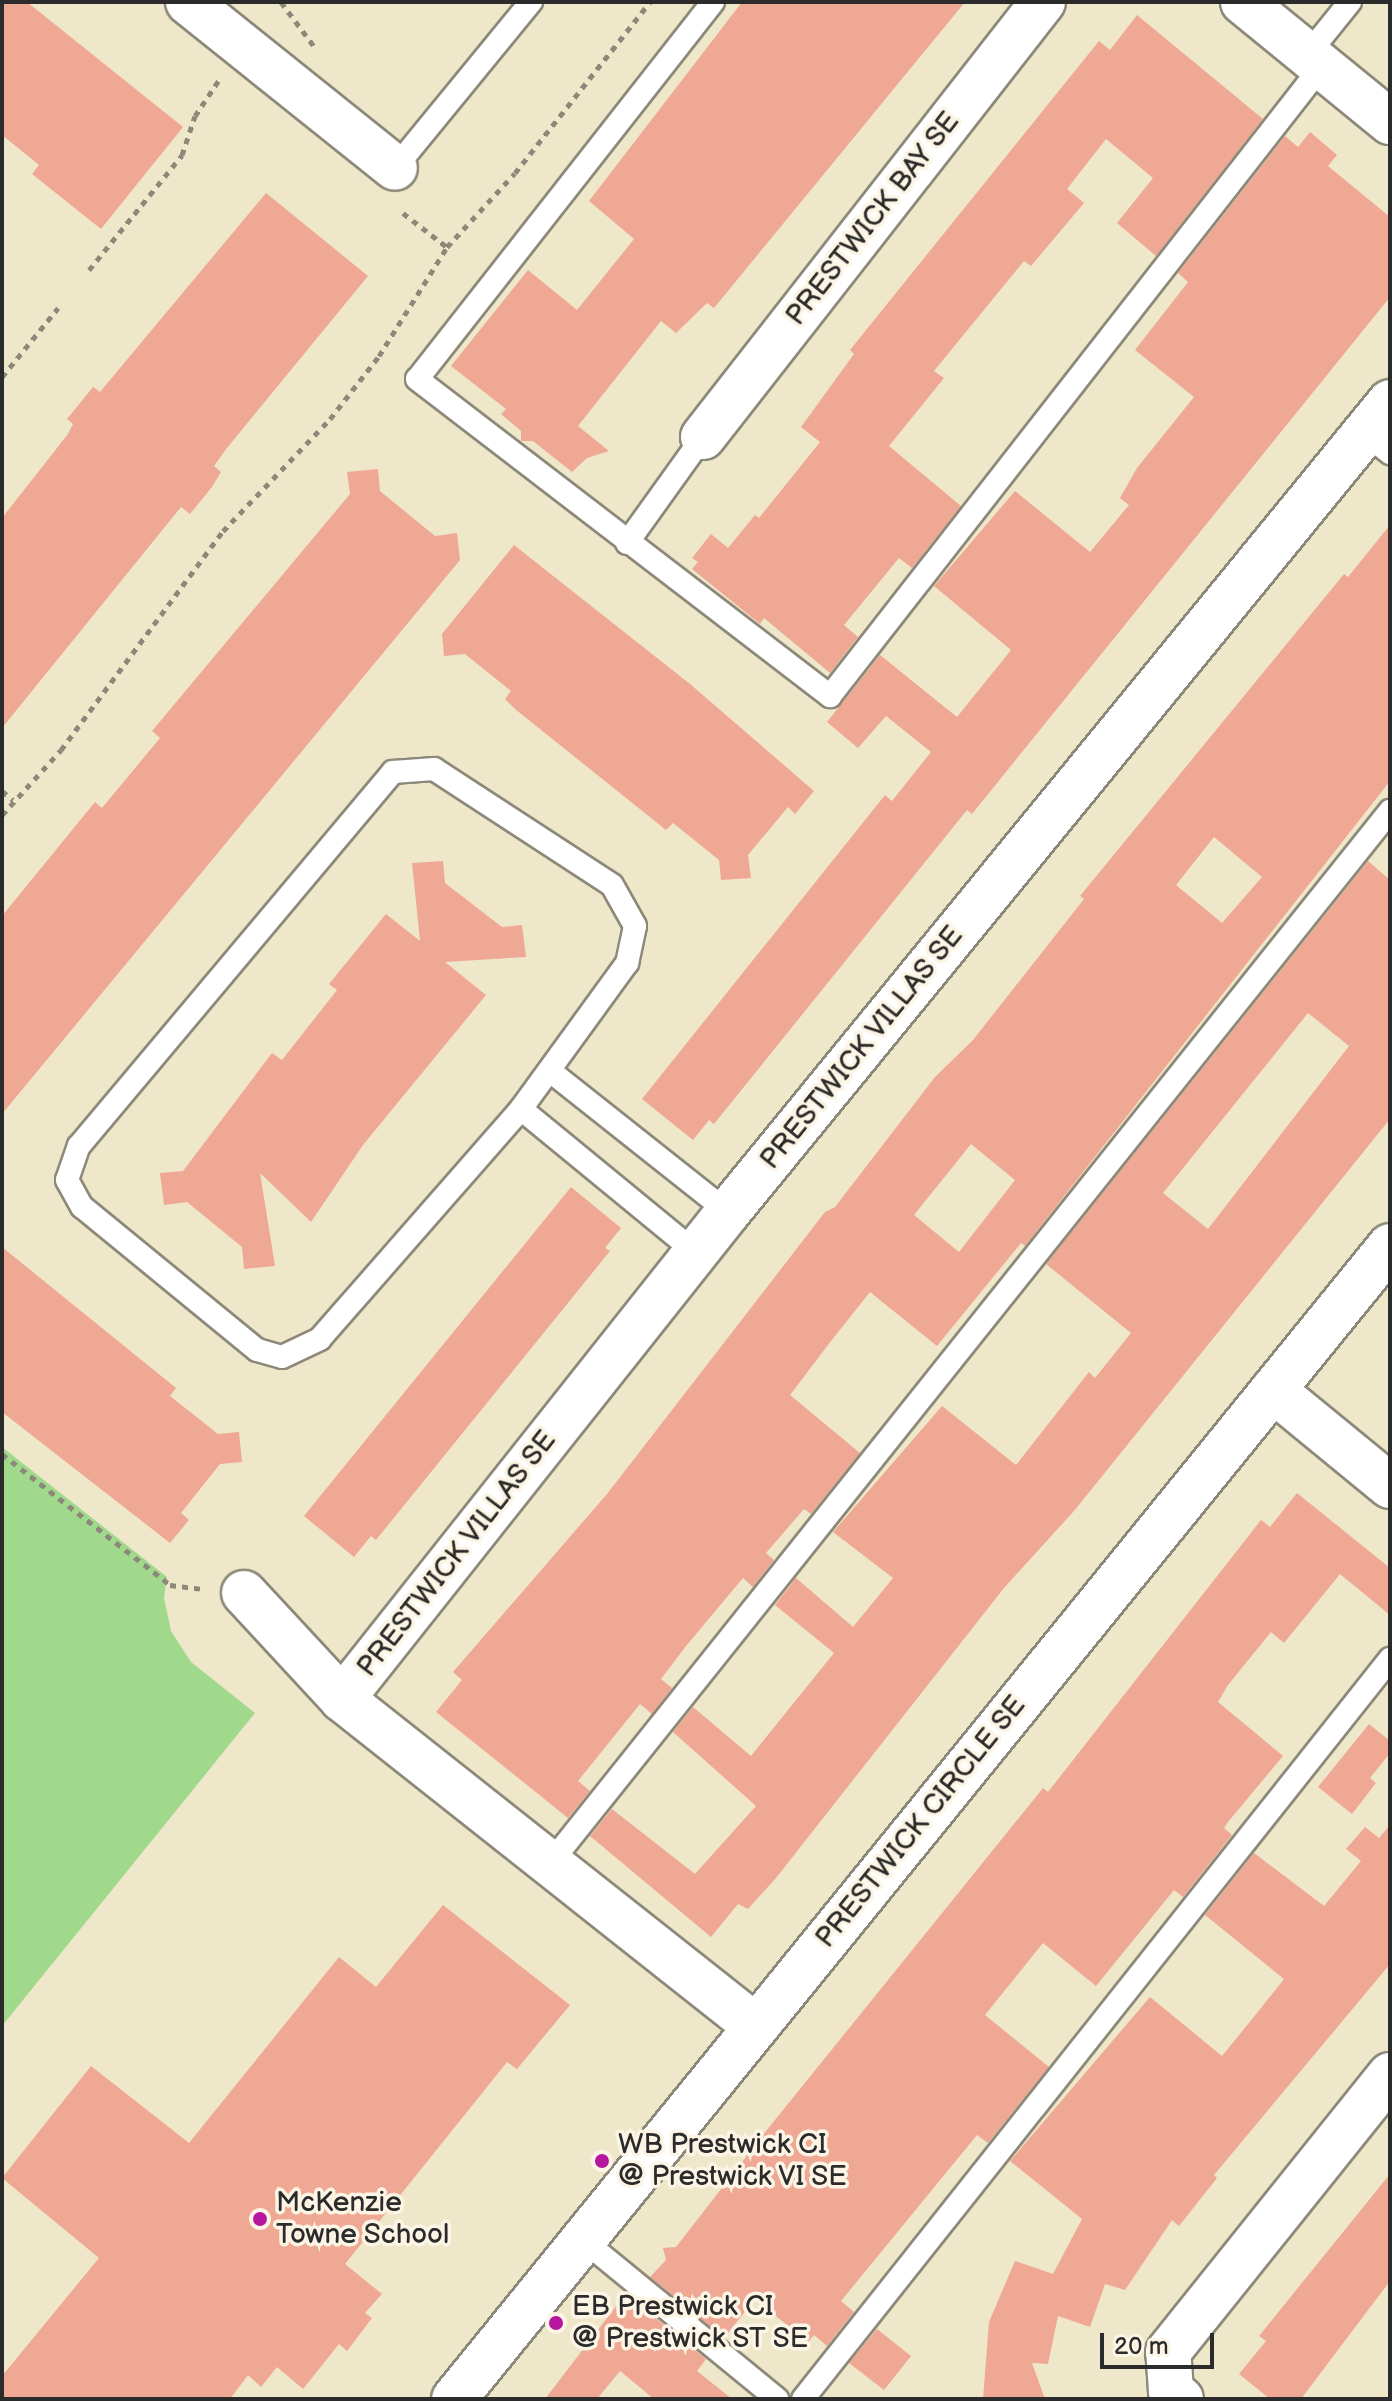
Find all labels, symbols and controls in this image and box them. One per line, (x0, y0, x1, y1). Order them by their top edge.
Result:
street label: PRESTWICK BAY SE (779, 105, 967, 333)
street label: PRESTWICK VILLAS SE (753, 919, 971, 1177)
street label: PRESTWICK VILLAS SE (350, 1424, 564, 1684)
street label: PRESTWICK CIRCLE SE (809, 1689, 1033, 1955)
place label: WB Prestwick CI @ Prestwick VI SE (618, 2128, 848, 2194)
marker: WB Prestwick CI @ Prestwick VI SE (593, 2152, 611, 2170)
place label: McKenzie Towne School (276, 2186, 450, 2252)
marker: McKenzie Towne School (251, 2210, 269, 2228)
place label: EB Prestwick CI @ Prestwick ST SE (572, 2290, 809, 2356)
marker: EB Prestwick CI @ Prestwick ST SE (547, 2314, 565, 2332)
scale bar (1104, 2317, 1218, 2367)
text: 20 m (1114, 2332, 1169, 2361)

